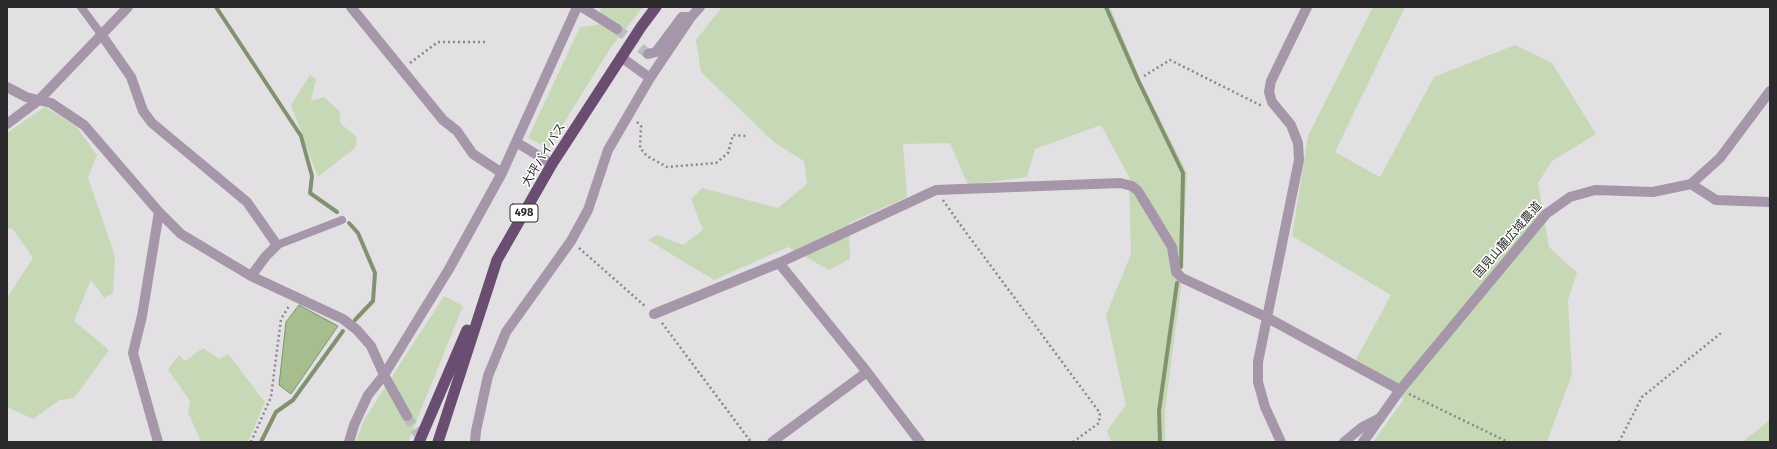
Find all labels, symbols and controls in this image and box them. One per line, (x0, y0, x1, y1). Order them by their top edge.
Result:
street label: 大坪バイパス (519, 120, 569, 190)
street label: 国見山麓広域農道 (1471, 199, 1545, 281)
road number: 498 (510, 204, 538, 222)

